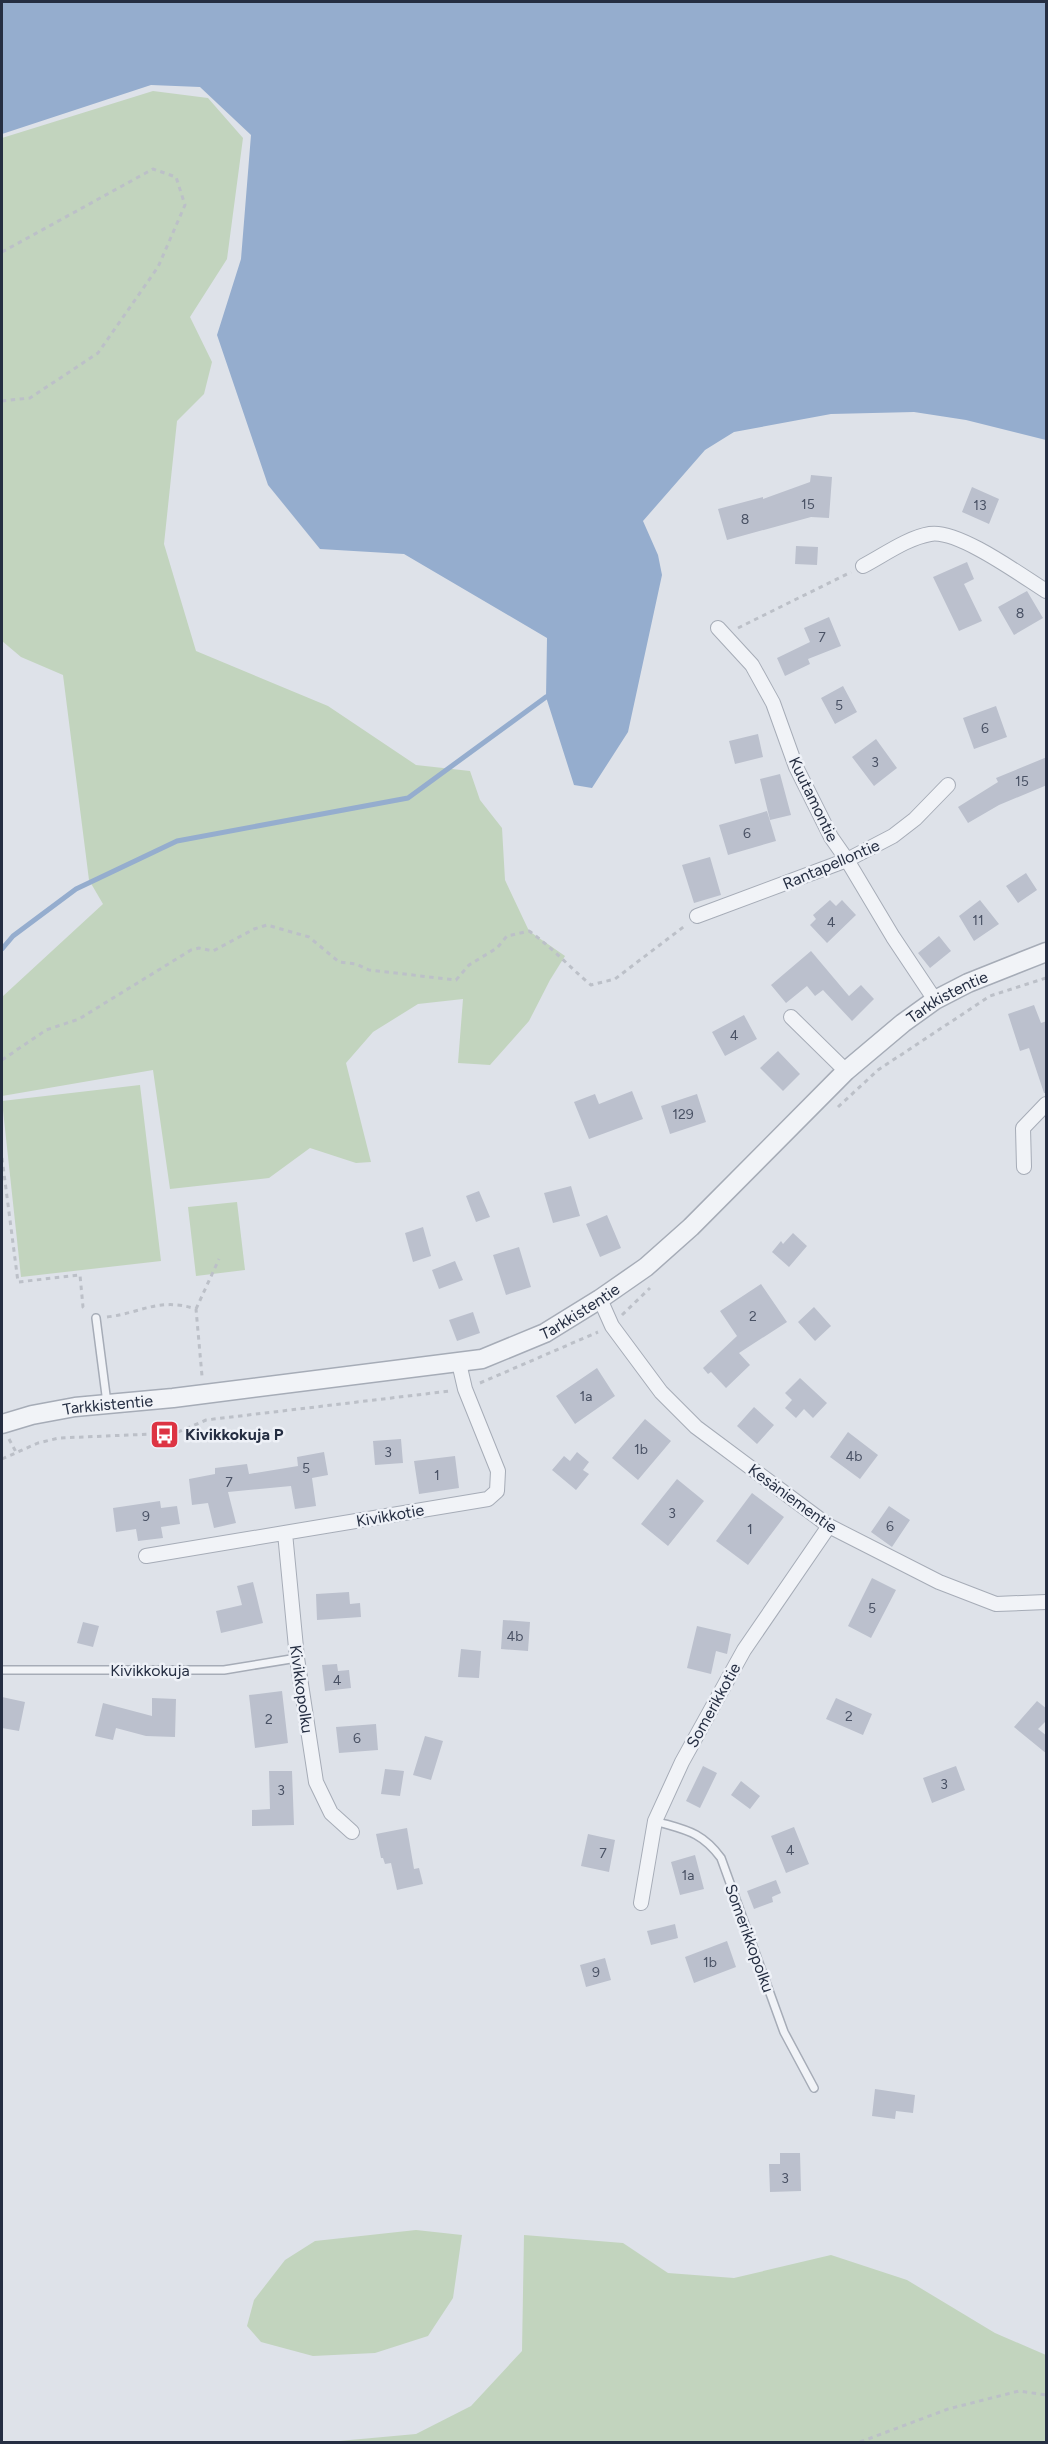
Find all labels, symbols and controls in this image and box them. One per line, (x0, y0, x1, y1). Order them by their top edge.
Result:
house number: 15 (801, 496, 815, 513)
house number: 13 (973, 497, 987, 514)
house number: 8 (741, 511, 749, 528)
house number: 8 (1016, 605, 1024, 622)
house number: 7 (818, 629, 826, 646)
house number: 5 (835, 697, 843, 714)
house number: 6 (981, 720, 989, 737)
street label: Kuutamontie (785, 754, 842, 845)
house number: 3 (871, 754, 879, 771)
house number: 15 (1015, 773, 1029, 790)
house number: 6 (743, 825, 751, 842)
street label: Rantapellontie (780, 835, 883, 893)
house number: 11 (972, 912, 984, 929)
house number: 4 (827, 914, 836, 931)
street label: Tarkkistentie (903, 967, 991, 1027)
house number: 4 (730, 1027, 739, 1044)
house number: 129 (672, 1106, 694, 1123)
street label: Tarkkistentie (538, 1279, 624, 1344)
house number: 2 (749, 1308, 757, 1325)
house number: 1a (580, 1388, 592, 1405)
street label: Tarkkistentie (61, 1391, 154, 1419)
bus stop icon: Kivikkokuja P (148, 1418, 180, 1450)
place label: Kivikkokuja P (185, 1425, 284, 1444)
house number: 1b (634, 1441, 648, 1458)
house number: 3 (384, 1444, 392, 1461)
house number: 4b (846, 1448, 862, 1465)
house number: 5 (302, 1460, 310, 1477)
street label: Kesäniementie (745, 1460, 841, 1537)
house number: 1 (434, 1467, 440, 1484)
house number: 7 (225, 1474, 233, 1491)
street label: Kivikkotie (355, 1500, 426, 1531)
house number: 3 (668, 1505, 676, 1522)
house number: 9 (142, 1508, 150, 1525)
house number: 6 (886, 1518, 894, 1535)
house number: 1 (747, 1521, 753, 1538)
house number: 5 (868, 1600, 876, 1617)
house number: 4b (507, 1628, 523, 1645)
street label: Kivikkopolku (286, 1644, 317, 1734)
street label: Somerikkotie (682, 1659, 745, 1751)
street label: Kivikkokuja (110, 1661, 190, 1680)
house number: 4 (333, 1672, 342, 1689)
house number: 2 (845, 1708, 853, 1725)
house number: 2 (265, 1711, 273, 1728)
house number: 6 (353, 1730, 361, 1747)
house number: 3 (940, 1776, 948, 1793)
house number: 3 (277, 1782, 285, 1799)
house number: 4 (786, 1842, 795, 1859)
house number: 7 (599, 1845, 607, 1862)
house number: 1a (682, 1867, 694, 1884)
street label: Somerikkopolku (721, 1881, 778, 1995)
house number: 1b (703, 1954, 717, 1971)
house number: 9 (592, 1964, 600, 1981)
house number: 3 (781, 2170, 789, 2187)

